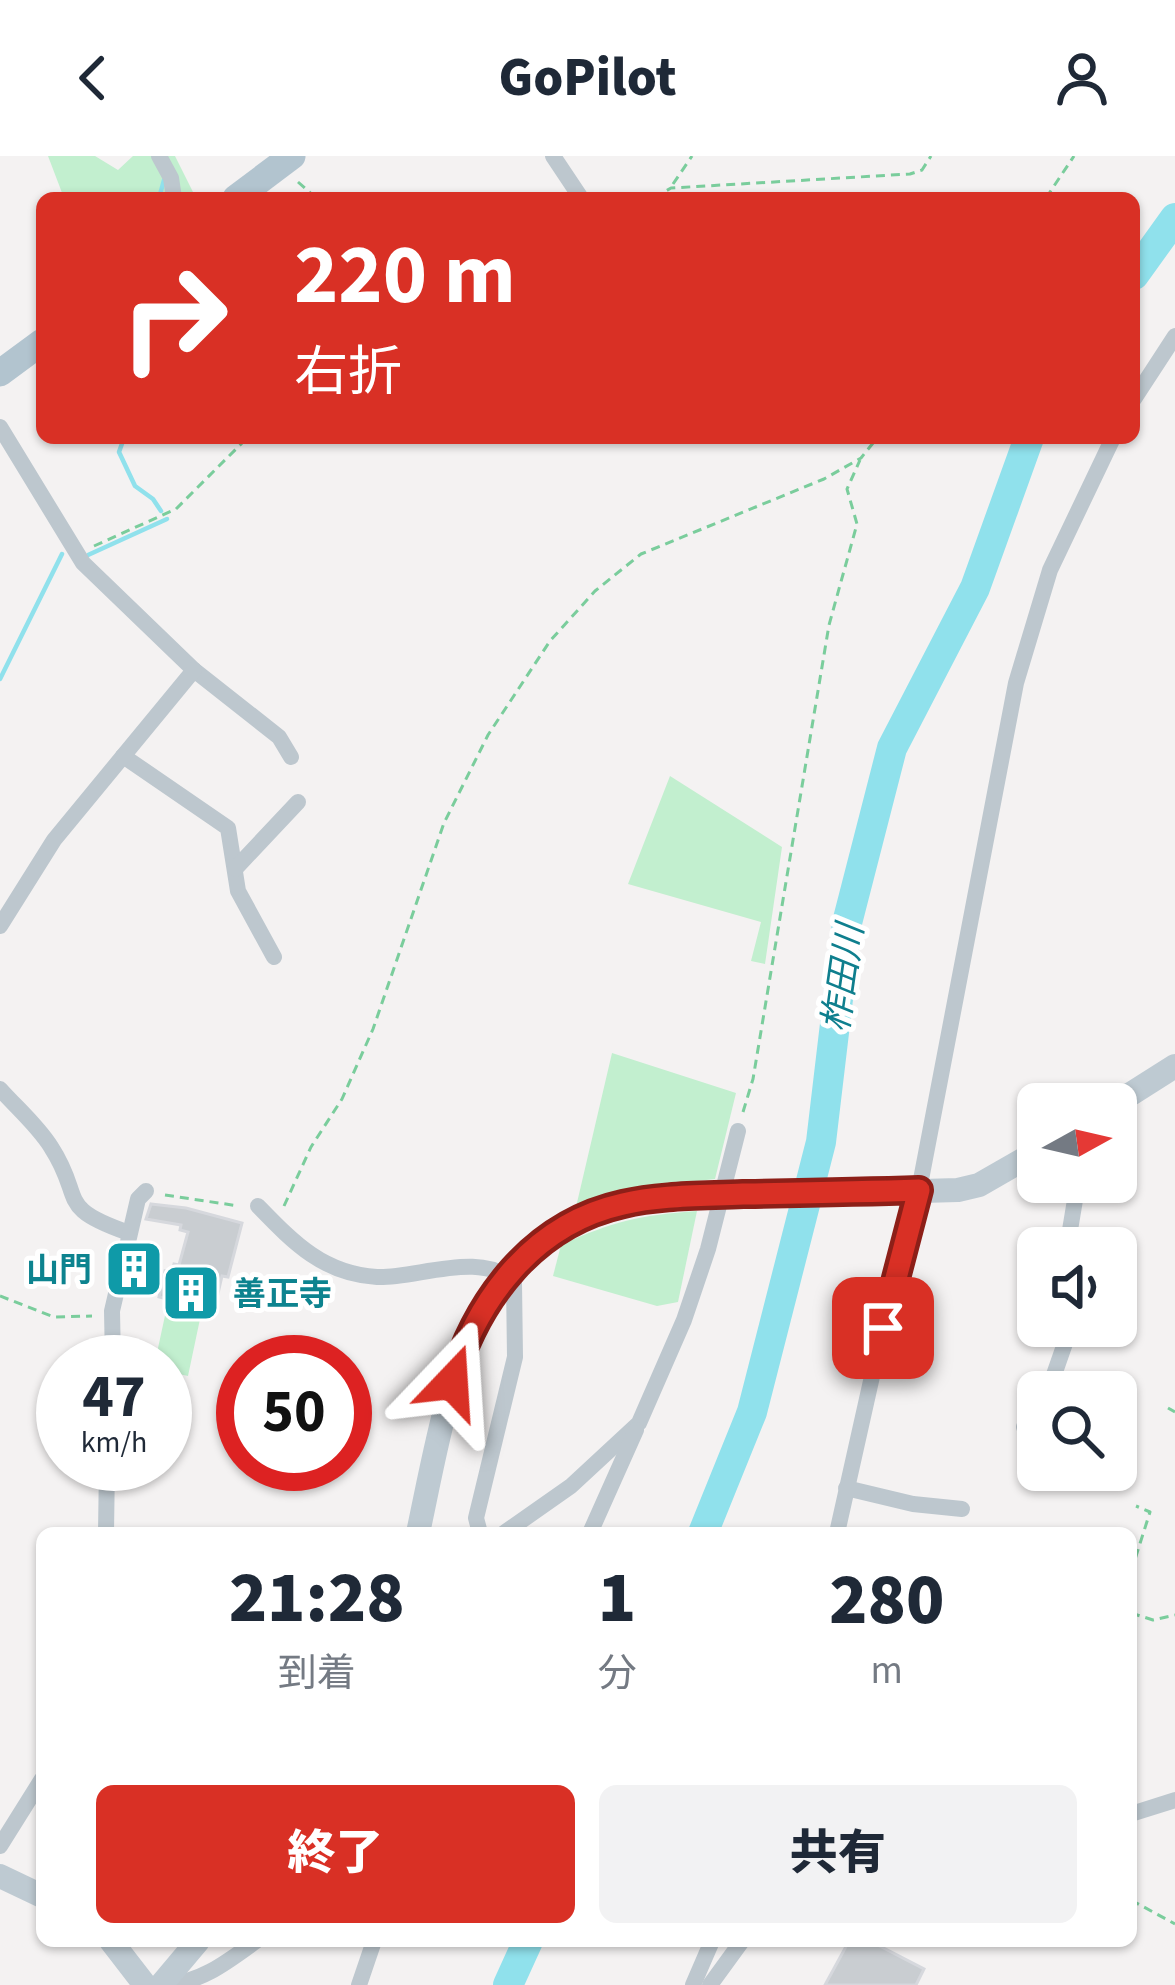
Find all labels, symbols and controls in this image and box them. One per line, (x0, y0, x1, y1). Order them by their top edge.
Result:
text: GoPilot (498, 40, 677, 117)
icon: back (60, 45, 126, 111)
icon: person (1049, 45, 1115, 111)
text: 220 m (294, 216, 516, 336)
icon: right (96, 240, 252, 396)
text: 右折 (294, 335, 402, 412)
water label: 柞田川 (811, 917, 877, 1035)
north arrow (1017, 1083, 1137, 1203)
map controls (1017, 1083, 1137, 1491)
button: sound (1017, 1227, 1137, 1347)
building icon: 山門 (103, 1238, 165, 1300)
place label: 山門 (26, 1247, 92, 1294)
building icon: 善正寺 (160, 1262, 222, 1324)
place label: 善正寺 (233, 1271, 332, 1318)
pin (832, 1277, 934, 1379)
icon: arrive (850, 1295, 916, 1361)
position arrow (389, 1319, 515, 1445)
speed limit sign: 50 (216, 1335, 372, 1491)
text: 47 (82, 1355, 146, 1440)
button: search (1017, 1371, 1137, 1491)
text: km/h (81, 1421, 147, 1464)
text: 21:28 (229, 1547, 405, 1650)
text: 1 (598, 1547, 636, 1650)
text: 280 (829, 1549, 944, 1652)
text: m (871, 1643, 903, 1699)
text: 到着 (278, 1646, 356, 1702)
text: 分 (597, 1646, 636, 1702)
button: 終了 (96, 1785, 575, 1923)
button: 共有 (599, 1785, 1077, 1923)

